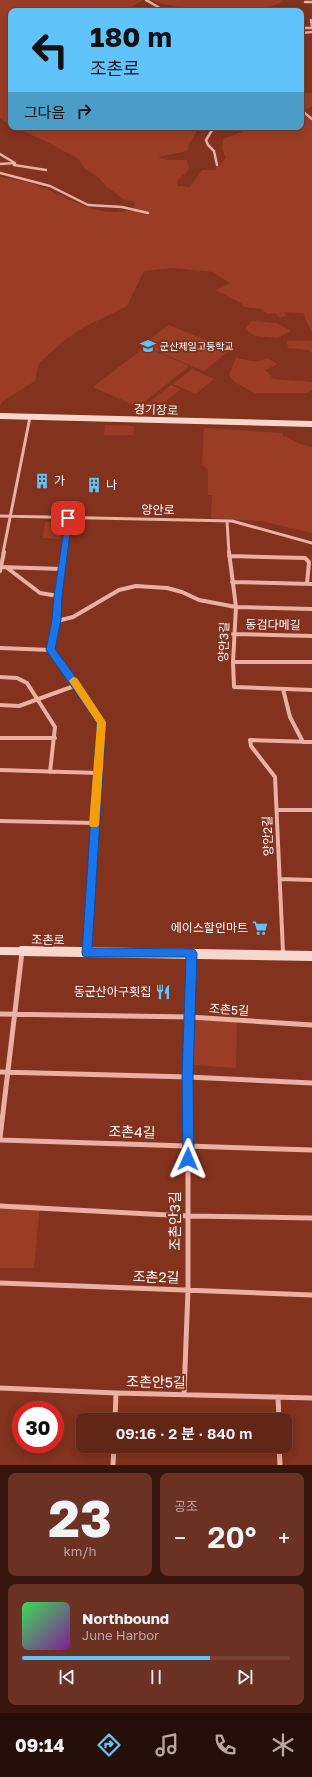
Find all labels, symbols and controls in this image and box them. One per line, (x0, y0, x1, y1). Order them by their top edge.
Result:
text: 180 m (90, 20, 172, 53)
icon: left (24, 24, 76, 76)
text: 조촌로 (90, 57, 140, 79)
icon: right (73, 100, 95, 122)
text: 그다음 (24, 103, 65, 121)
school or university icon: 군산제일고등학교 (139, 337, 157, 355)
place label: 군산제일고등학교 (160, 340, 234, 352)
street label: 경기장로 (134, 401, 178, 418)
building icon: 가 (33, 472, 51, 490)
place label: 가 (54, 473, 65, 488)
building icon: 나 (85, 476, 103, 494)
place label: 나 (106, 477, 117, 492)
pin (51, 501, 85, 535)
street label: 양안로 (141, 502, 175, 517)
icon: arrive (57, 507, 79, 529)
street label: 동검다메길 (245, 617, 301, 632)
street label: 양안3길 (215, 622, 232, 662)
street label: 양안2길 (259, 816, 276, 856)
supermarket icon: 에이스할인마트 (251, 919, 269, 937)
place label: 에이스할인마트 (171, 920, 248, 935)
street label: 조촌로 (31, 932, 65, 947)
restaurant icon: 동군산아구횟집 (154, 983, 172, 1001)
place label: 동군산아구횟집 (74, 984, 151, 999)
street label: 조촌5길 (209, 1001, 250, 1018)
street label: 조촌4길 (108, 1122, 156, 1141)
position arrow (167, 1138, 209, 1180)
street label: 조촌안3길 (166, 1191, 183, 1251)
street label: 조촌2길 (132, 1267, 180, 1286)
street label: 조촌안5길 (126, 1372, 186, 1391)
speed limit sign: 30 (12, 1401, 64, 1453)
text: 09:16 · 2 분 · 840 m (116, 1424, 252, 1442)
text: 23 (48, 1486, 112, 1548)
text: 공조 (174, 1498, 198, 1514)
text: 20° (208, 1519, 256, 1555)
text: − (174, 1524, 186, 1551)
text: + (278, 1524, 290, 1551)
text: km/h (63, 1543, 97, 1559)
text: Northbound (82, 1609, 169, 1627)
text: June Harbor (82, 1627, 159, 1643)
icon: previous (56, 1666, 78, 1688)
icon: pause (145, 1666, 167, 1688)
icon: next (234, 1666, 256, 1688)
icon: directions (95, 1731, 123, 1759)
icon: music (153, 1731, 181, 1759)
icon: phone (211, 1731, 239, 1759)
icon: climate (269, 1731, 297, 1759)
text: 09:14 (15, 1734, 64, 1756)

